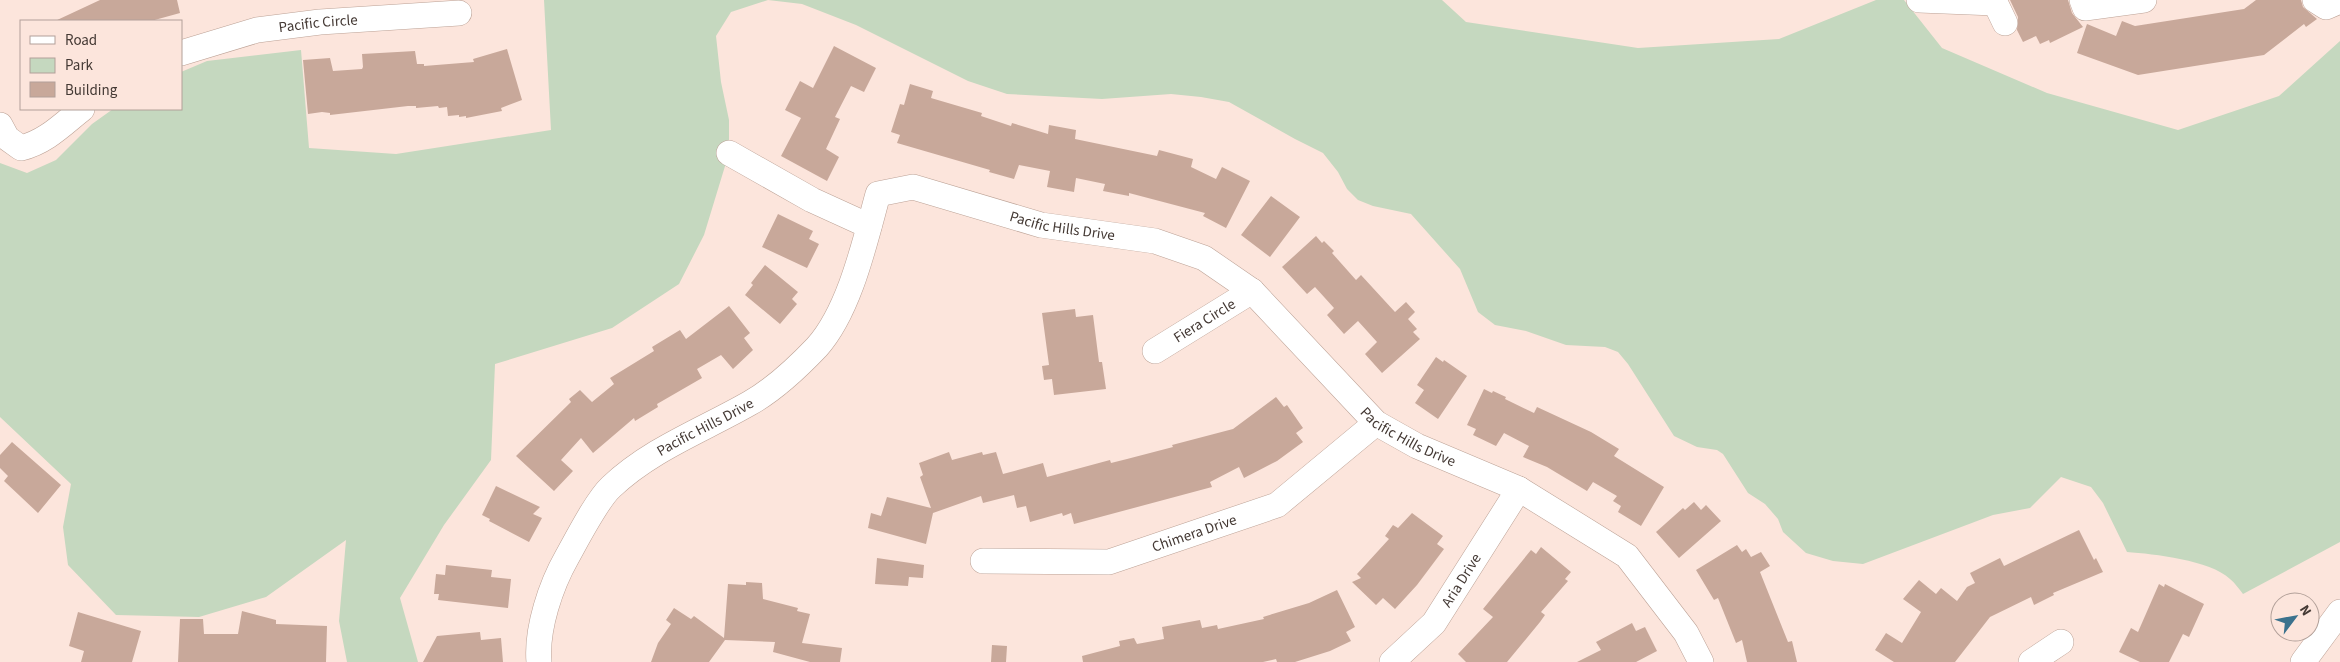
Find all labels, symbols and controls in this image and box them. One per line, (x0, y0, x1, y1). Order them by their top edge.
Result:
street label: Pacific Circle (277, 9, 358, 38)
legend (20, 20, 182, 110)
text: Road (65, 30, 97, 51)
text: Park (65, 55, 94, 76)
text: Building (65, 80, 118, 101)
street label: Pacific Hills Drive (1007, 206, 1116, 246)
street label: Fiera Circle (1169, 293, 1239, 348)
street label: Pacific Hills Drive (653, 393, 757, 461)
street label: Pacific Hills Drive (1356, 402, 1459, 472)
street label: Chimera Drive (1149, 509, 1239, 557)
street label: Aria Drive (1436, 549, 1486, 611)
north arrow (2270, 592, 2320, 642)
text: N (2294, 601, 2316, 620)

